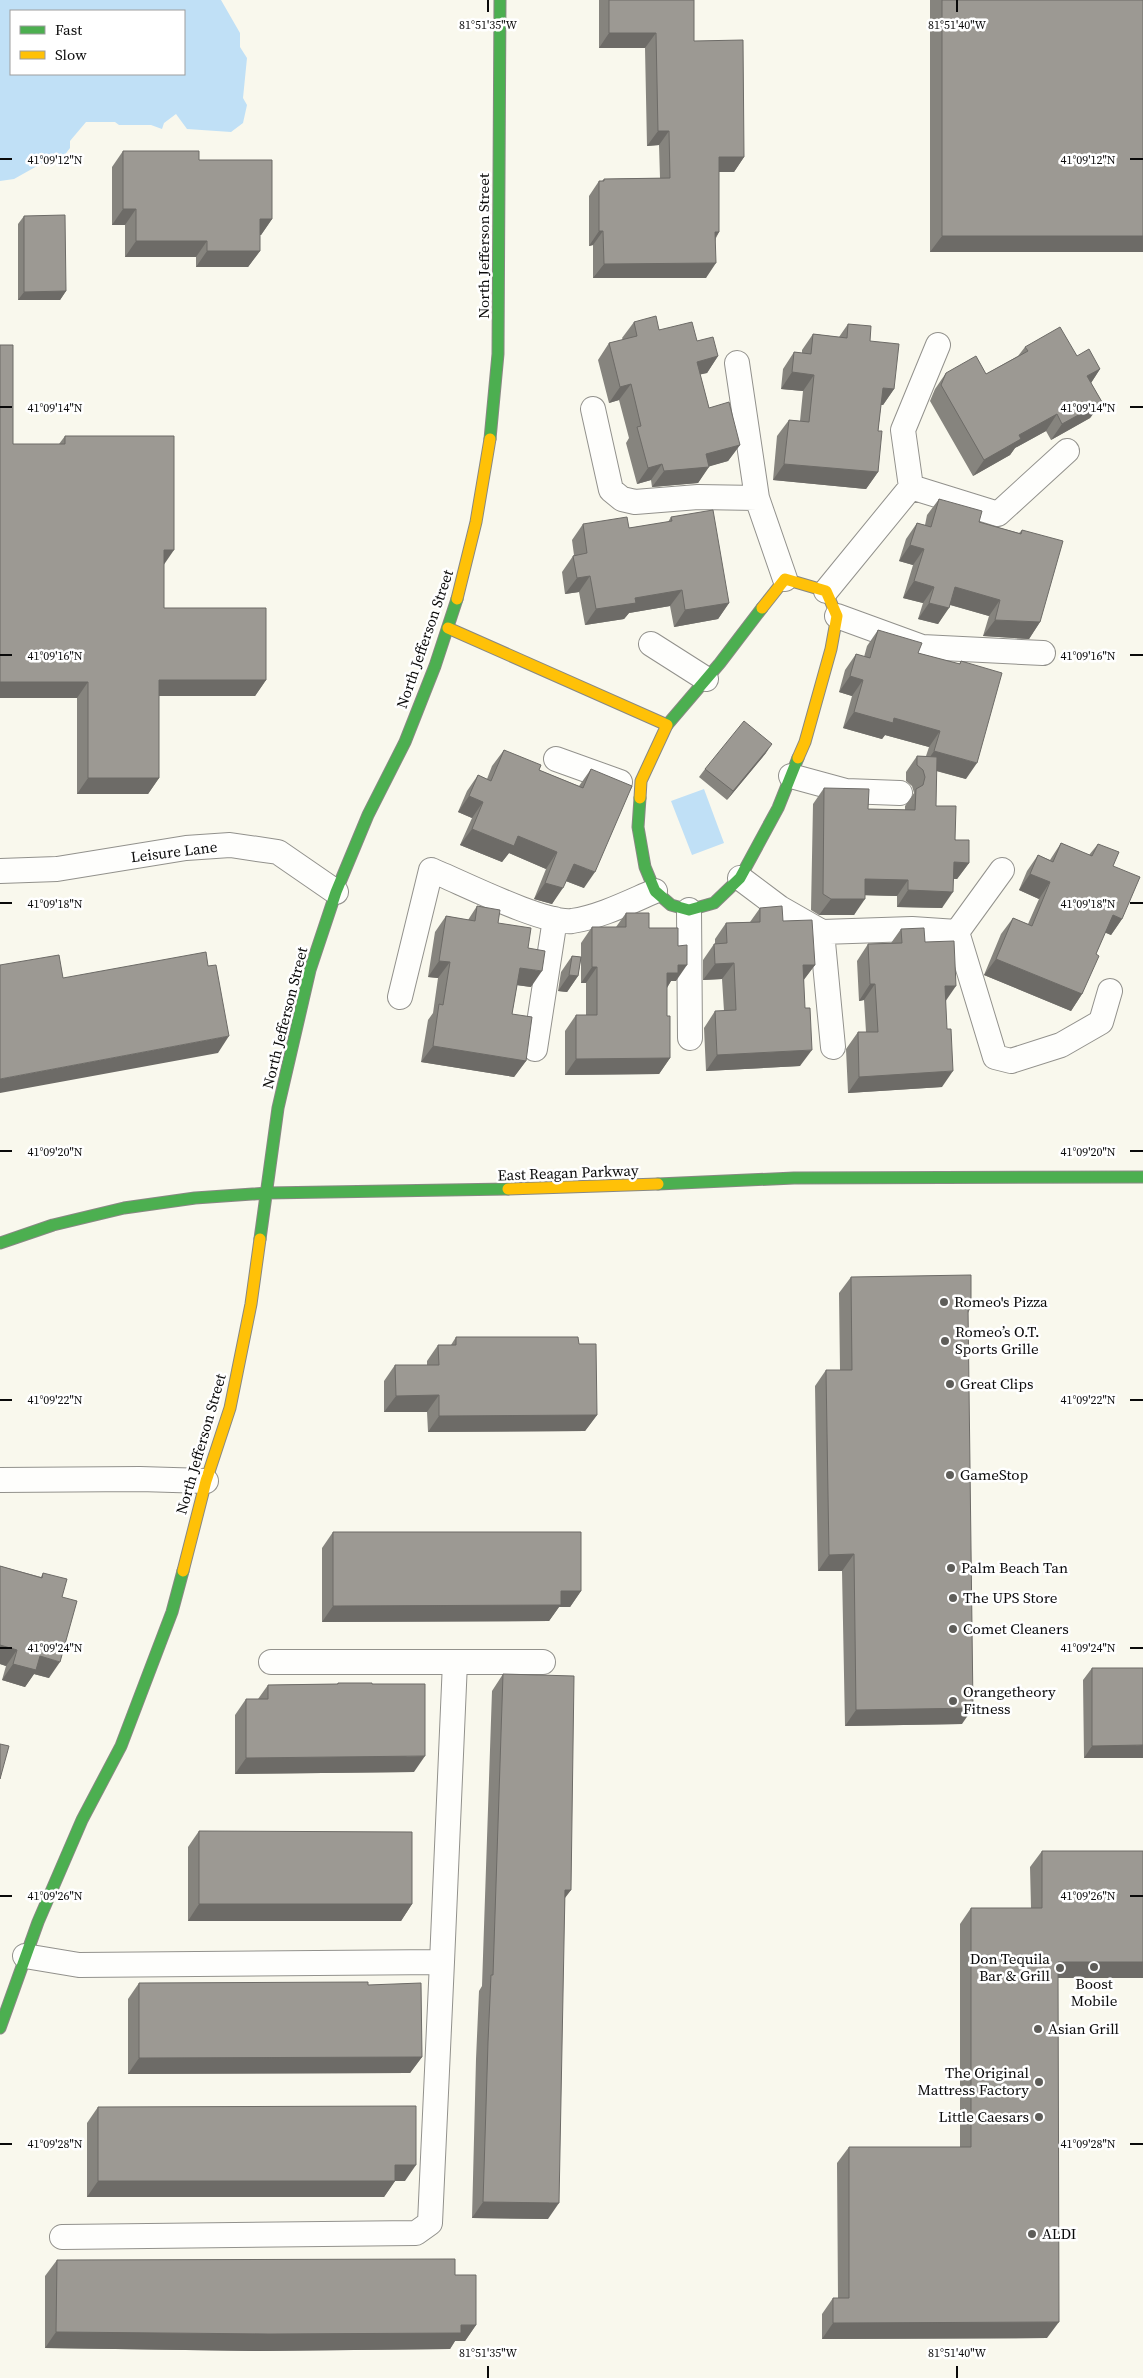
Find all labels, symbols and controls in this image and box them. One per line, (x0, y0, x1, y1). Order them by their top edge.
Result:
legend (10, 10, 185, 75)
text: 81°51'35"W (459, 17, 517, 33)
text: 81°51'40"W (928, 17, 986, 33)
text: Fast (55, 19, 82, 40)
text: Slow (55, 44, 87, 65)
text: 41°09'12"N (27, 152, 83, 168)
text: 41°09'12"N (1060, 152, 1116, 168)
street label: North Jefferson Street (473, 173, 494, 319)
text: 41°09'14"N (27, 400, 83, 416)
text: 41°09'14"N (1060, 400, 1116, 416)
street label: North Jefferson Street (391, 567, 458, 711)
text: 41°09'16"N (27, 648, 83, 664)
text: 41°09'16"N (1060, 648, 1116, 664)
street label: Leisure Lane (130, 836, 219, 867)
text: 41°09'18"N (27, 896, 83, 912)
text: 41°09'18"N (1060, 896, 1116, 912)
street label: North Jefferson Street (257, 945, 312, 1091)
text: 41°09'20"N (27, 1144, 83, 1160)
text: 41°09'20"N (1060, 1144, 1116, 1160)
street label: East Reagan Parkway (497, 1160, 639, 1185)
place label: Romeo's Pizza (954, 1291, 1048, 1312)
marker: Romeo's Pizza (938, 1296, 950, 1308)
place label: Romeo’s O.T. Sports Grille (955, 1321, 1040, 1359)
marker: Romeo’s O.T. Sports Grille (939, 1335, 951, 1347)
street label: North Jefferson Street (170, 1371, 231, 1517)
place label: Great Clips (960, 1373, 1033, 1394)
marker: Great Clips (944, 1378, 956, 1390)
text: 41°09'22"N (27, 1392, 83, 1408)
text: 41°09'22"N (1060, 1392, 1116, 1408)
place label: GameStop (960, 1464, 1028, 1485)
marker: GameStop (944, 1469, 956, 1481)
place label: Palm Beach Tan (961, 1557, 1068, 1578)
marker: Palm Beach Tan (945, 1562, 957, 1574)
place label: The UPS Store (963, 1587, 1058, 1608)
marker: The UPS Store (947, 1592, 959, 1604)
place label: Comet Cleaners (963, 1618, 1069, 1639)
marker: Comet Cleaners (947, 1623, 959, 1635)
text: 41°09'24"N (27, 1640, 83, 1656)
text: 41°09'24"N (1060, 1640, 1116, 1656)
place label: Orangetheory Fitness (963, 1681, 1056, 1719)
marker: Orangetheory Fitness (947, 1695, 959, 1707)
text: 41°09'26"N (27, 1888, 83, 1904)
text: 41°09'26"N (1060, 1888, 1116, 1904)
place label: Don Tequila Bar & Grill (970, 1948, 1051, 1986)
marker: Boost Mobile (1088, 1961, 1100, 1973)
marker: Don Tequila Bar & Grill (1054, 1962, 1066, 1974)
place label: Boost Mobile (1071, 1973, 1118, 2011)
place label: Asian Grill (1048, 2018, 1120, 2039)
marker: Asian Grill (1032, 2023, 1044, 2035)
place label: The Original Mattress Factory (918, 2062, 1030, 2100)
marker: The Original Mattress Factory (1033, 2076, 1045, 2088)
place label: Little Caesars (939, 2106, 1029, 2127)
marker: Little Caesars (1033, 2111, 1045, 2123)
text: 41°09'28"N (27, 2136, 83, 2152)
text: 41°09'28"N (1060, 2136, 1116, 2152)
place label: ALDI (1042, 2223, 1076, 2244)
marker: ALDI (1026, 2228, 1038, 2240)
text: 81°51'35"W (459, 2345, 517, 2361)
text: 81°51'40"W (928, 2345, 986, 2361)

